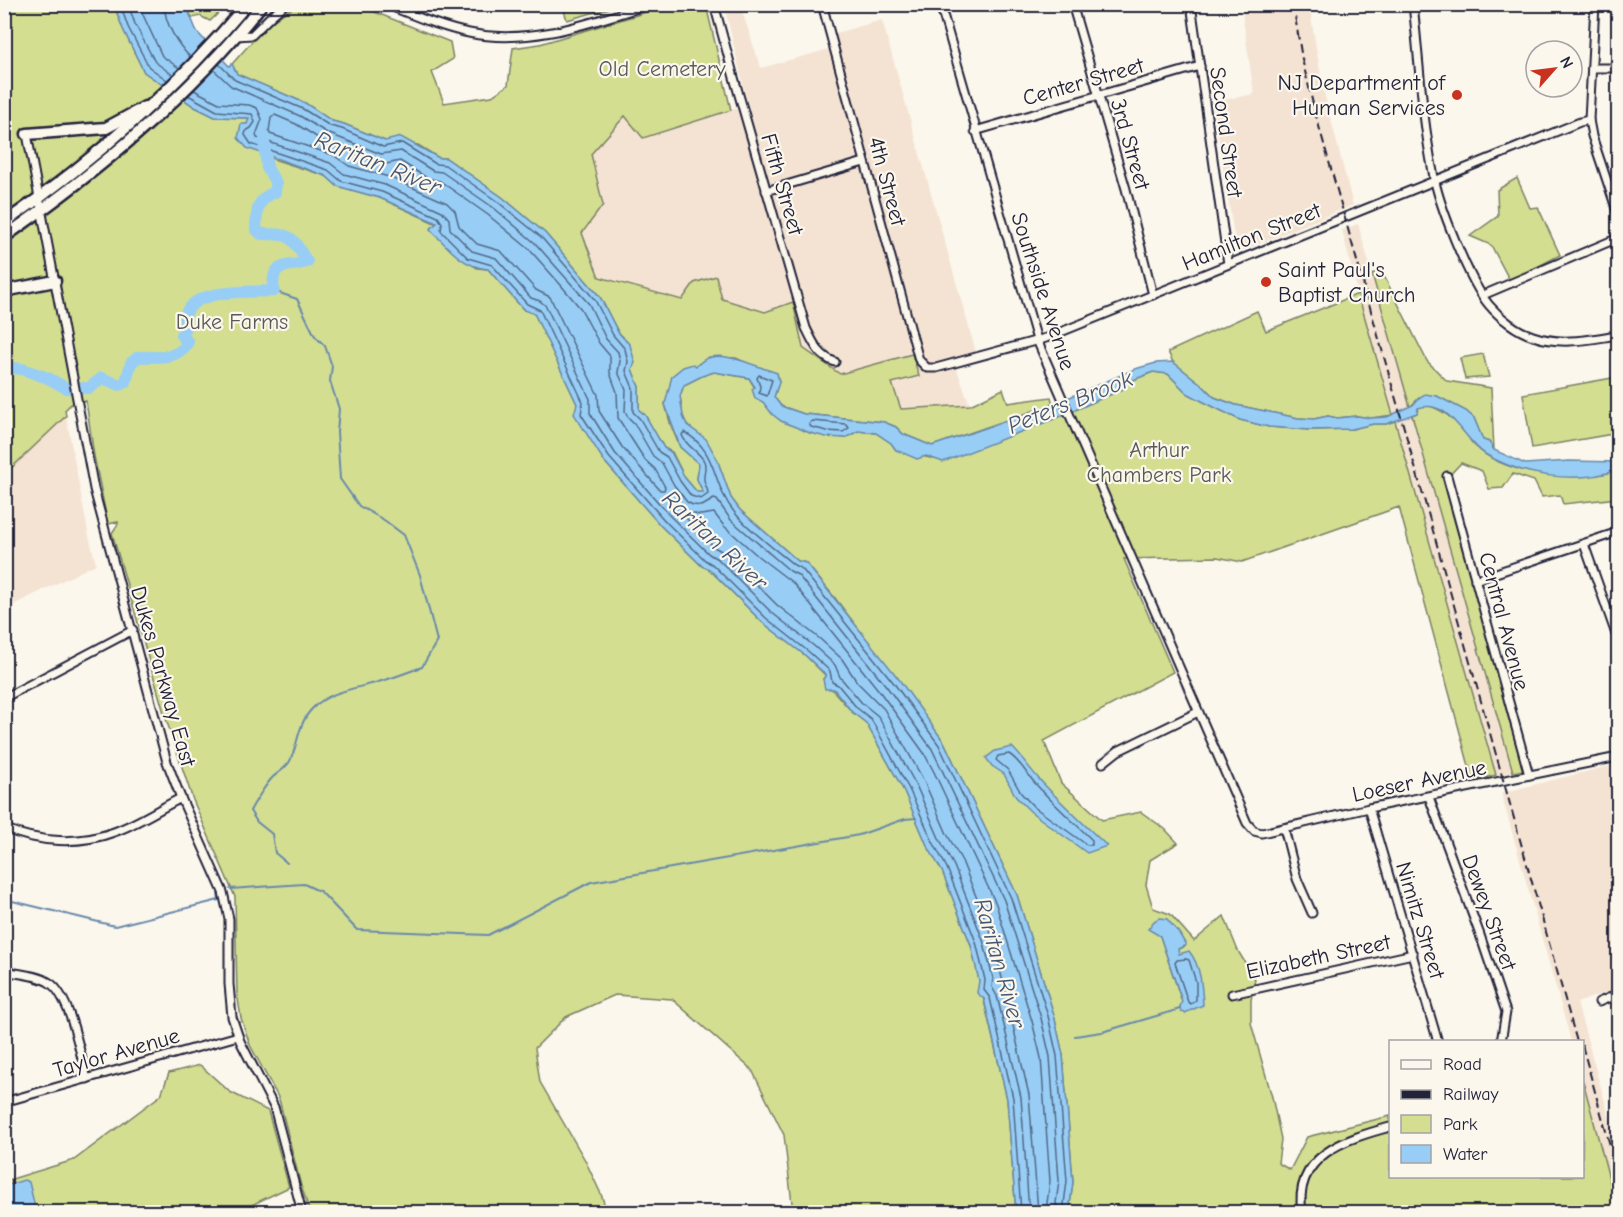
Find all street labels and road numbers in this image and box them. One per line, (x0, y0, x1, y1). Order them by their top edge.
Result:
street label: Center Street (1020, 52, 1147, 112)
street label: Second Street (1204, 65, 1248, 200)
street label: 3rd Street (1105, 96, 1156, 193)
street label: Fifth Street (755, 131, 809, 239)
street label: 4th Street (863, 134, 912, 229)
street label: Hamilton Street (1178, 197, 1325, 277)
street label: Southside Avenue (1005, 209, 1081, 373)
street label: Central Avenue (1473, 549, 1535, 693)
street label: Dukes Parkway East (125, 583, 201, 770)
street label: Loeser Avenue (1350, 754, 1489, 808)
street label: Dewey Street (1456, 851, 1522, 974)
street label: Nimitz Street (1390, 859, 1450, 983)
street label: Elizabeth Street (1244, 929, 1393, 985)
street label: Taylor Avenue (50, 1023, 182, 1083)

